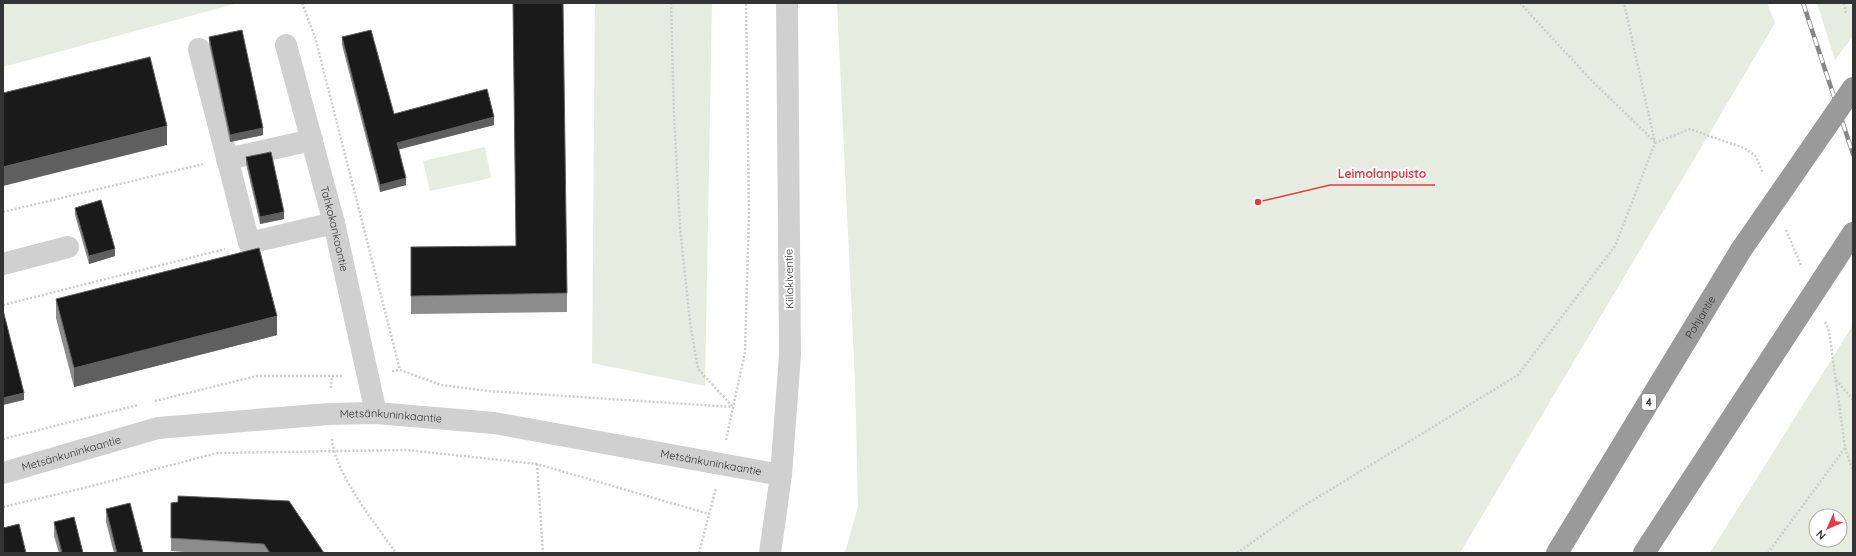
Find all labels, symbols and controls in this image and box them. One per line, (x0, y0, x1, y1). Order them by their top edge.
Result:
callout: Leimolanpuisto (1330, 161, 1435, 185)
text: Leimolanpuisto (1338, 166, 1427, 181)
street label: Tahkokankaantie (317, 184, 352, 273)
street label: Kiilakiventie (781, 249, 797, 309)
street label: Pohjantie (1682, 293, 1719, 341)
road number: 4 (1642, 394, 1656, 410)
street label: Metsänkuninkaantie (340, 406, 443, 426)
street label: Metsänkuninkaantie (20, 432, 122, 474)
street label: Metsänkuninkaantie (659, 446, 763, 478)
north arrow (1808, 508, 1848, 548)
text: N (1813, 527, 1829, 543)

